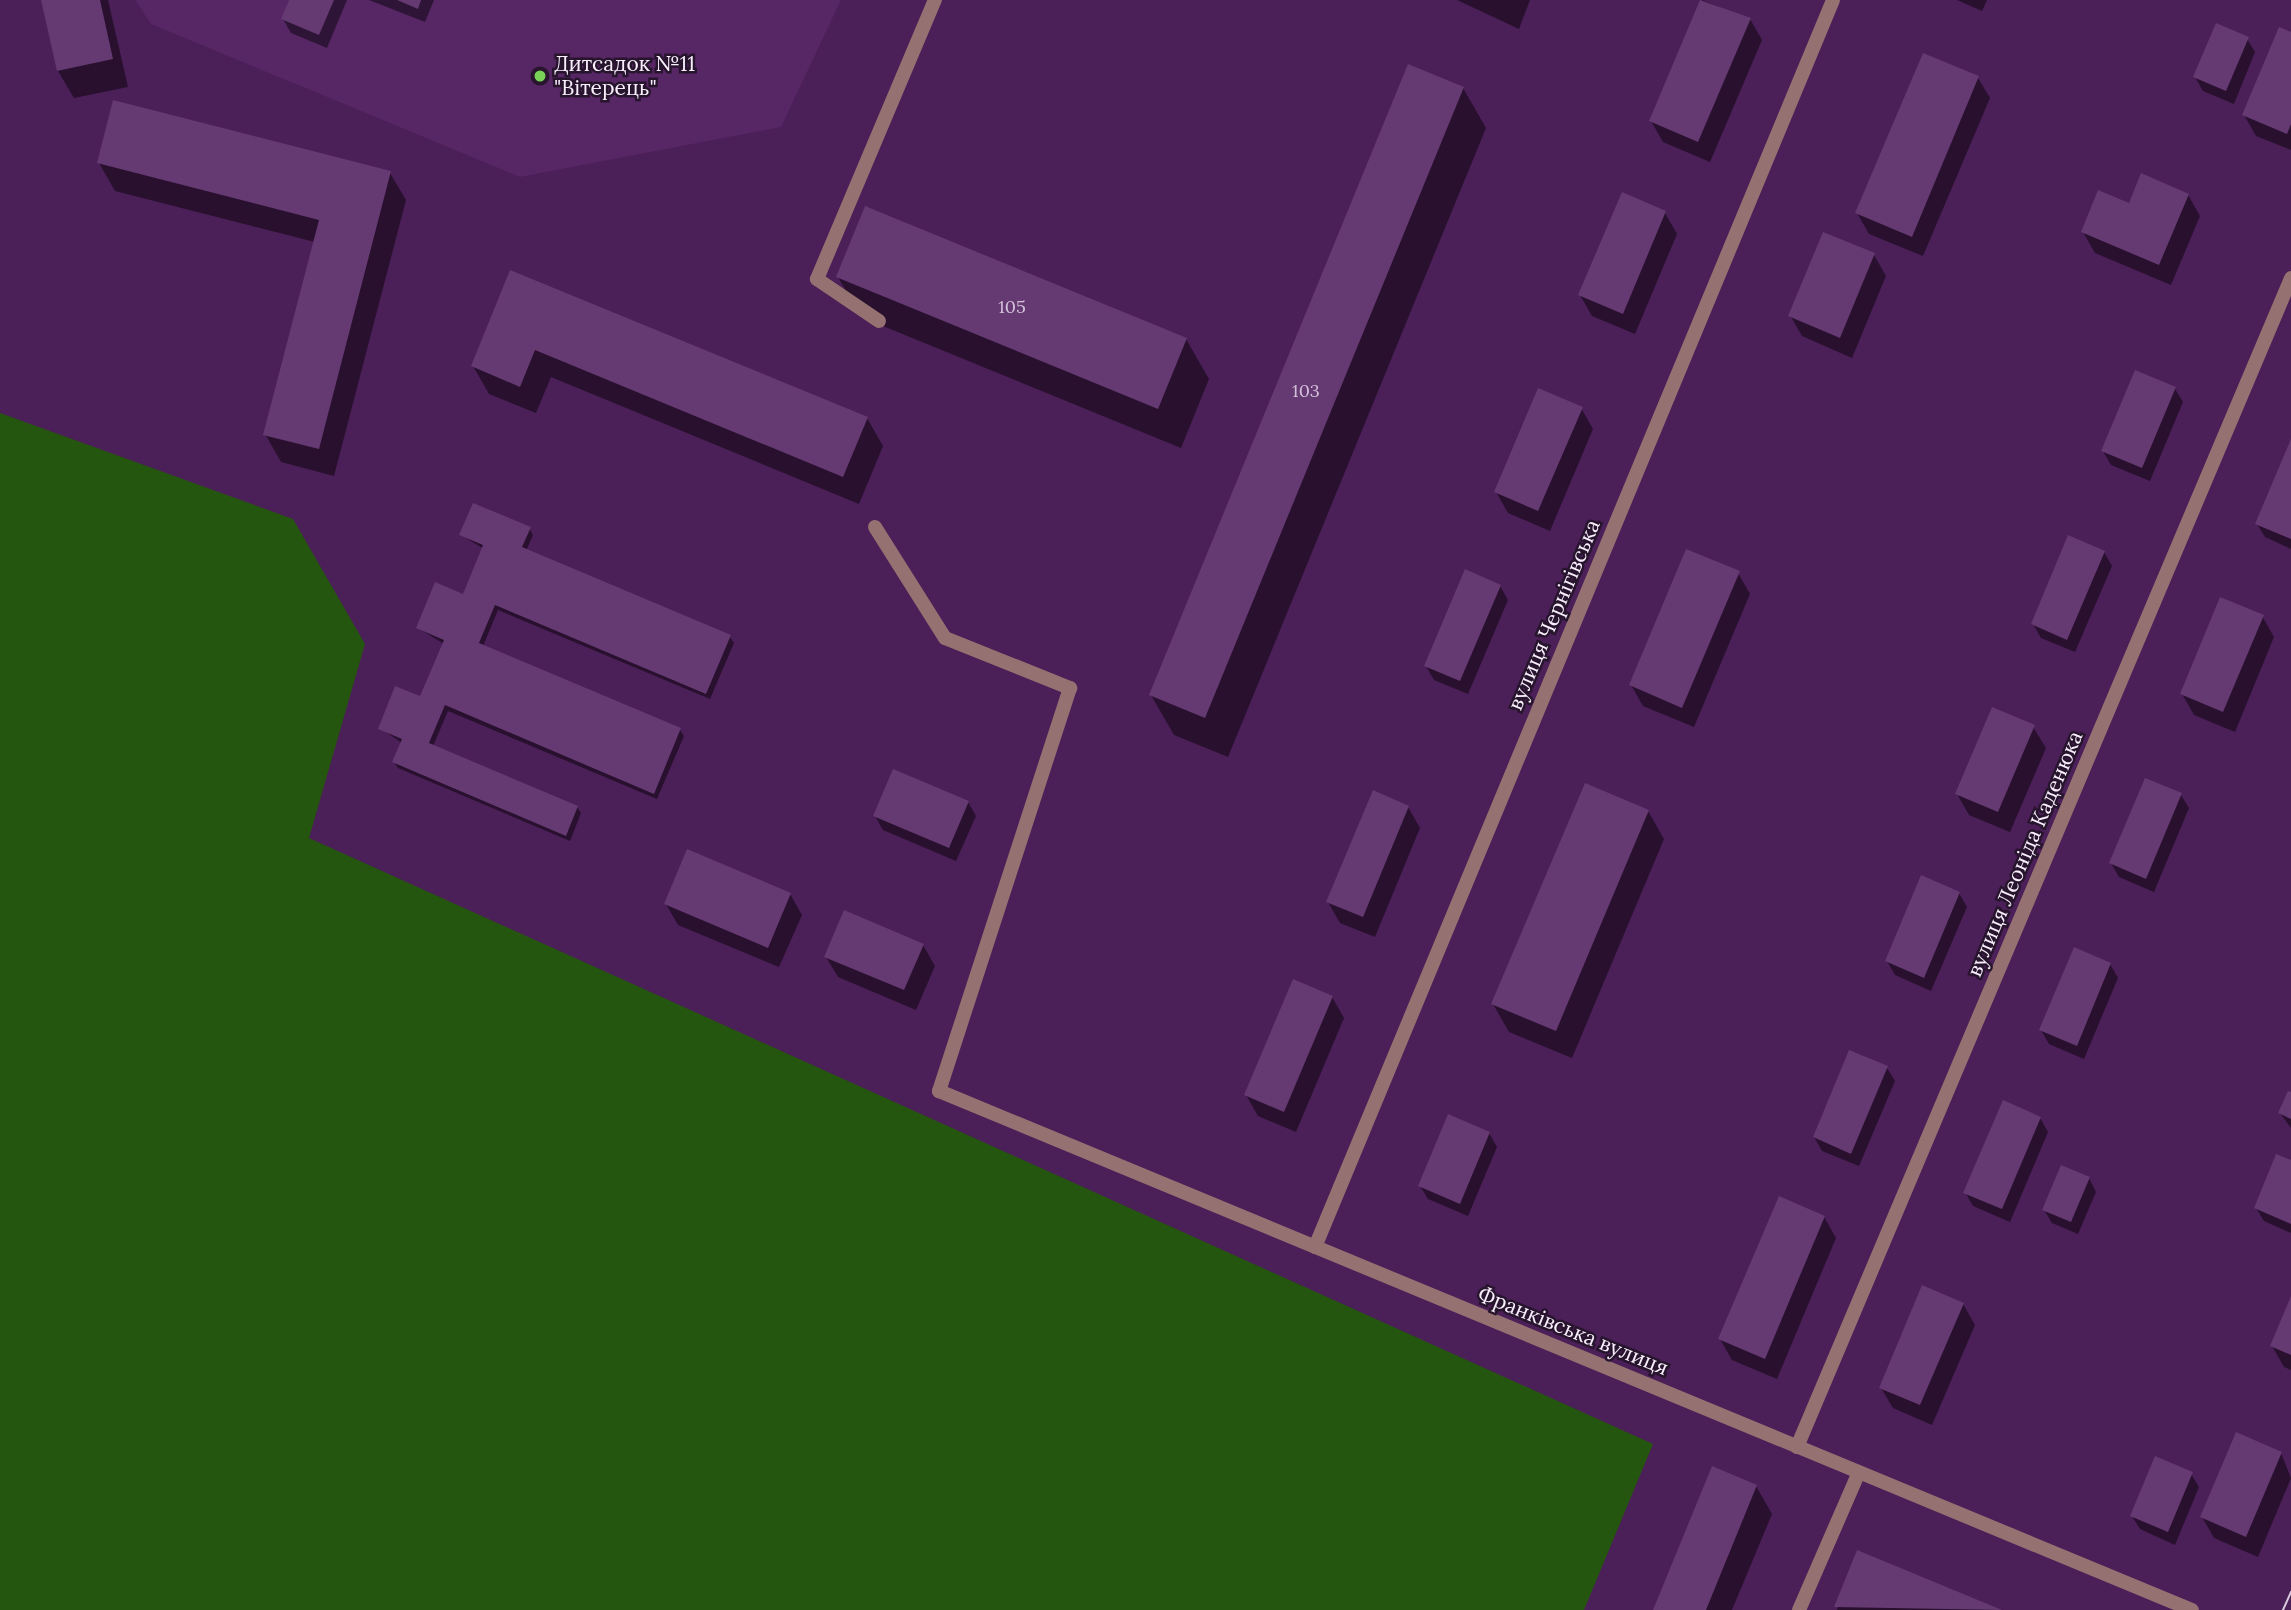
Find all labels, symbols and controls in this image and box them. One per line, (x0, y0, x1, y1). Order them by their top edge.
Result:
place label: Дитсадок №11 "Вітерець" (554, 51, 695, 101)
marker: Дитсадок №11 "Вітерець" (532, 68, 548, 84)
house number: 105 (998, 296, 1026, 318)
house number: 103 (1292, 380, 1320, 402)
street label: вулиця Чернігівська (1502, 516, 1606, 714)
street label: вулиця Леоніда Каденюка (1962, 727, 2088, 981)
street label: Франківська вулиця (1474, 1281, 1672, 1381)

